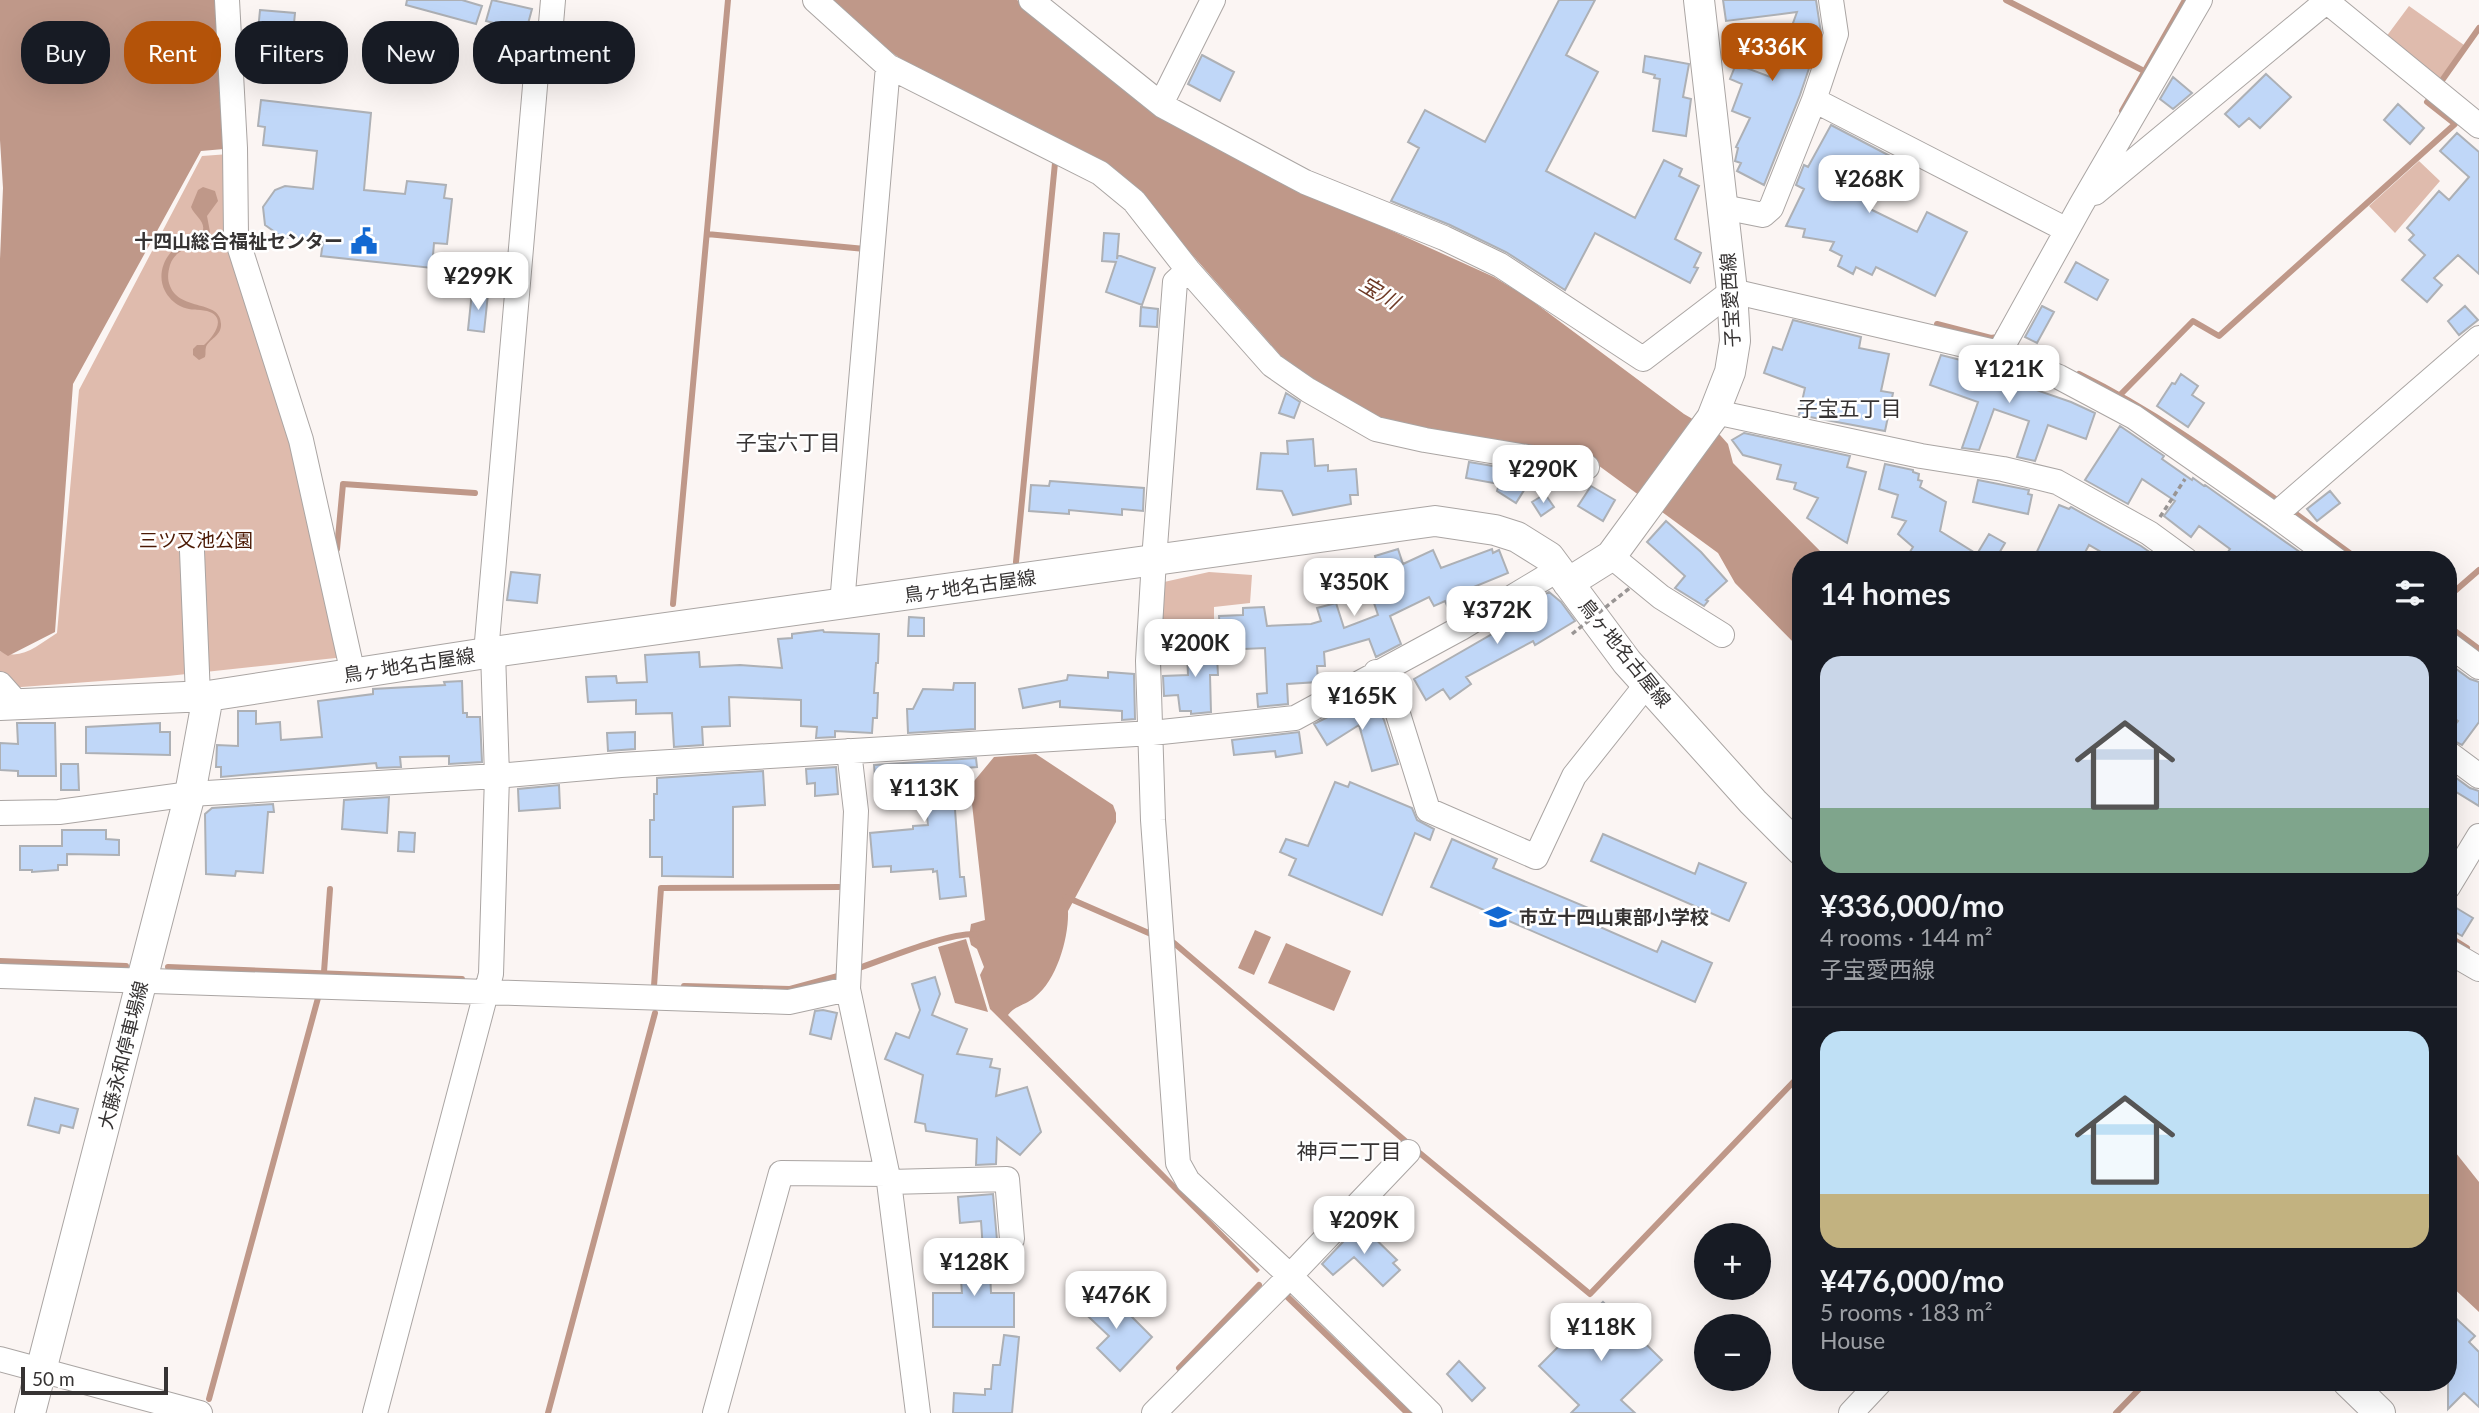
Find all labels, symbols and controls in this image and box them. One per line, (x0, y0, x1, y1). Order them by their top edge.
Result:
chip: Buy (21, 21, 110, 84)
chip: Rent (124, 21, 221, 84)
chip: Filters (235, 21, 348, 84)
chip: New (362, 21, 459, 84)
chip: Apartment (473, 21, 635, 84)
pin: ¥336K (1723, 24, 1821, 83)
text: ¥336K (1737, 32, 1807, 60)
pin: ¥268K (1820, 156, 1918, 215)
text: ¥268K (1834, 164, 1904, 192)
public building icon: 十四山総合福祉センター (349, 226, 379, 256)
place label: 十四山総合福祉センター (134, 229, 343, 252)
pin: ¥299K (429, 252, 527, 312)
street label: 子宝愛西線 (1716, 252, 1743, 348)
text: ¥299K (443, 261, 513, 289)
water label: 宝川 (1355, 270, 1406, 314)
pin: ¥121K (1960, 346, 2058, 405)
text: ¥121K (1974, 354, 2044, 382)
district label: 子宝五丁目 (1797, 395, 1902, 420)
district label: 子宝六丁目 (736, 429, 841, 454)
pin: ¥290K (1494, 446, 1592, 505)
text: ¥290K (1508, 454, 1578, 482)
park label: 三ツ又池公園 (139, 528, 253, 551)
pin: ¥350K (1305, 558, 1403, 618)
street label: 鳥ヶ地名古屋線 (902, 565, 1037, 606)
text: ¥350K (1319, 567, 1389, 595)
icon: filters (2391, 574, 2429, 612)
text: 14 homes (1820, 575, 1951, 611)
pin: ¥372K (1448, 586, 1546, 646)
street label: 鳥ヶ地名古屋線 (1575, 594, 1676, 712)
text: ¥372K (1462, 595, 1532, 623)
pin: ¥200K (1146, 620, 1244, 679)
text: ¥200K (1160, 628, 1230, 656)
street label: 鳥ヶ地名古屋線 (341, 643, 476, 686)
pin: ¥165K (1313, 672, 1411, 732)
text: ¥165K (1327, 681, 1397, 709)
icon: home (2062, 702, 2188, 828)
pin: ¥113K (875, 764, 973, 824)
text: ¥113K (889, 773, 959, 801)
text: ¥336,000/mo (1820, 887, 2004, 923)
school or university icon: 市立十四山東部小学校 (1483, 902, 1513, 932)
place label: 市立十四山東部小学校 (1519, 905, 1709, 928)
text: 4 rooms · 144 m² (1820, 923, 1992, 951)
text: 子宝愛西線 (1820, 955, 1935, 983)
street label: 大藤永和停車場線 (93, 978, 152, 1131)
icon: home (2062, 1077, 2188, 1203)
district label: 神戸二丁目 (1297, 1138, 1402, 1163)
pin: ¥209K (1315, 1196, 1413, 1256)
text: ¥209K (1329, 1205, 1399, 1233)
map controls (1694, 1223, 1771, 1391)
button: + (1694, 1223, 1771, 1300)
pin: ¥128K (925, 1238, 1023, 1298)
text: ¥128K (939, 1247, 1009, 1275)
text: ¥476,000/mo (1820, 1262, 2004, 1298)
pin: ¥476K (1067, 1272, 1165, 1331)
text: ¥476K (1081, 1280, 1151, 1308)
text: 5 rooms · 183 m² (1820, 1298, 1992, 1326)
pin: ¥118K (1552, 1304, 1650, 1363)
text: ¥118K (1566, 1312, 1636, 1340)
button: − (1694, 1314, 1771, 1391)
text: House (1820, 1326, 1885, 1354)
scale bar (21, 1364, 168, 1396)
text: 50 m (32, 1367, 75, 1390)

